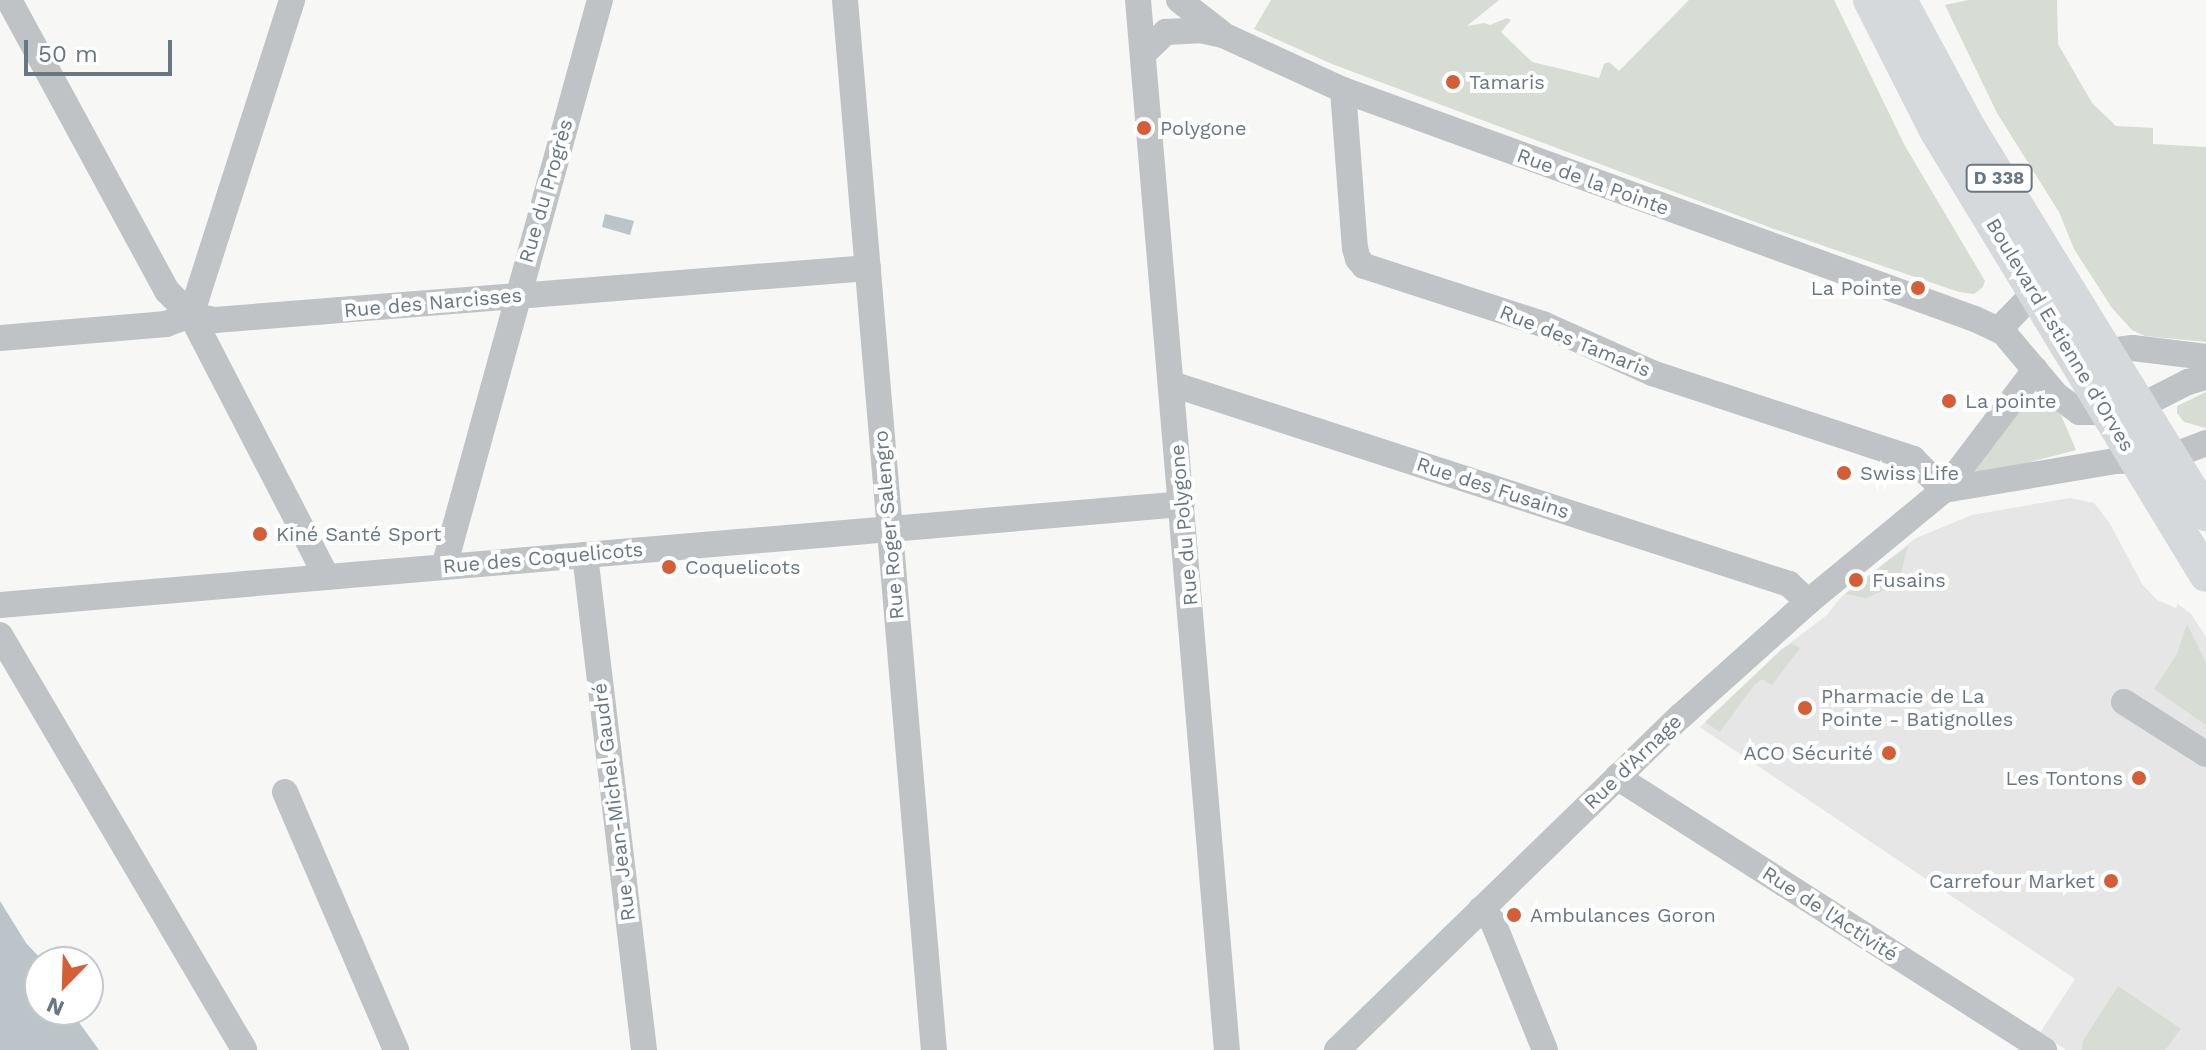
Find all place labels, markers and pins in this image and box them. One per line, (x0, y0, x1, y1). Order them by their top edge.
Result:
place label: Tamaris (1469, 70, 1545, 94)
marker: Tamaris (1444, 73, 1462, 91)
place label: Polygone (1160, 116, 1247, 140)
marker: Polygone (1135, 119, 1153, 137)
place label: La Pointe (1810, 276, 1902, 300)
marker: La Pointe (1909, 279, 1927, 297)
place label: La pointe (1965, 389, 2057, 413)
marker: La pointe (1940, 392, 1958, 410)
place label: Swiss Life (1860, 461, 1959, 485)
marker: Swiss Life (1835, 464, 1853, 482)
place label: Kiné Santé Sport (276, 522, 441, 546)
marker: Kiné Santé Sport (251, 525, 269, 543)
place label: Coquelicots (685, 555, 801, 579)
marker: Coquelicots (660, 558, 678, 576)
place label: Fusains (1872, 568, 1946, 592)
marker: Fusains (1847, 571, 1865, 589)
place label: Pharmacie de La Pointe - Batignolles (1821, 684, 2013, 731)
marker: Pharmacie de La Pointe - Batignolles (1796, 699, 1814, 717)
place label: ACO Sécurité (1743, 741, 1873, 765)
marker: ACO Sécurité (1880, 744, 1898, 762)
place label: Les Tontons (2005, 766, 2123, 790)
marker: Les Tontons (2130, 769, 2148, 787)
place label: Carrefour Market (1929, 869, 2095, 893)
marker: Carrefour Market (2102, 872, 2120, 890)
place label: Ambulances Goron (1530, 903, 1716, 927)
marker: Ambulances Goron (1505, 906, 1523, 924)

